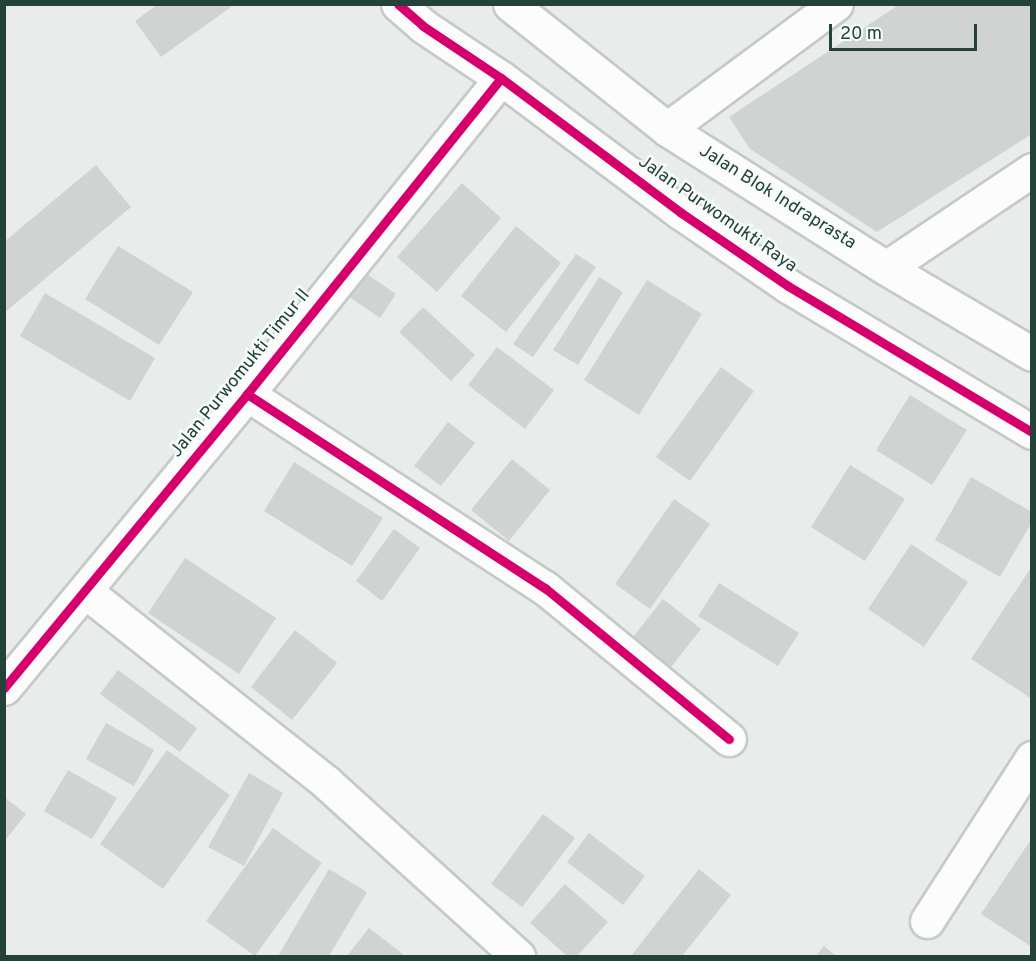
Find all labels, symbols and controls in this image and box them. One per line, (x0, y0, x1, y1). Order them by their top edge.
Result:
scale bar (832, 12, 980, 50)
text: 20 m (840, 23, 882, 46)
street label: Jalan Blok Indraprasta (695, 141, 859, 255)
street label: Jalan Purwomukti Raya (633, 152, 801, 278)
street label: Jalan Purwomukti Timur II (166, 285, 316, 463)

